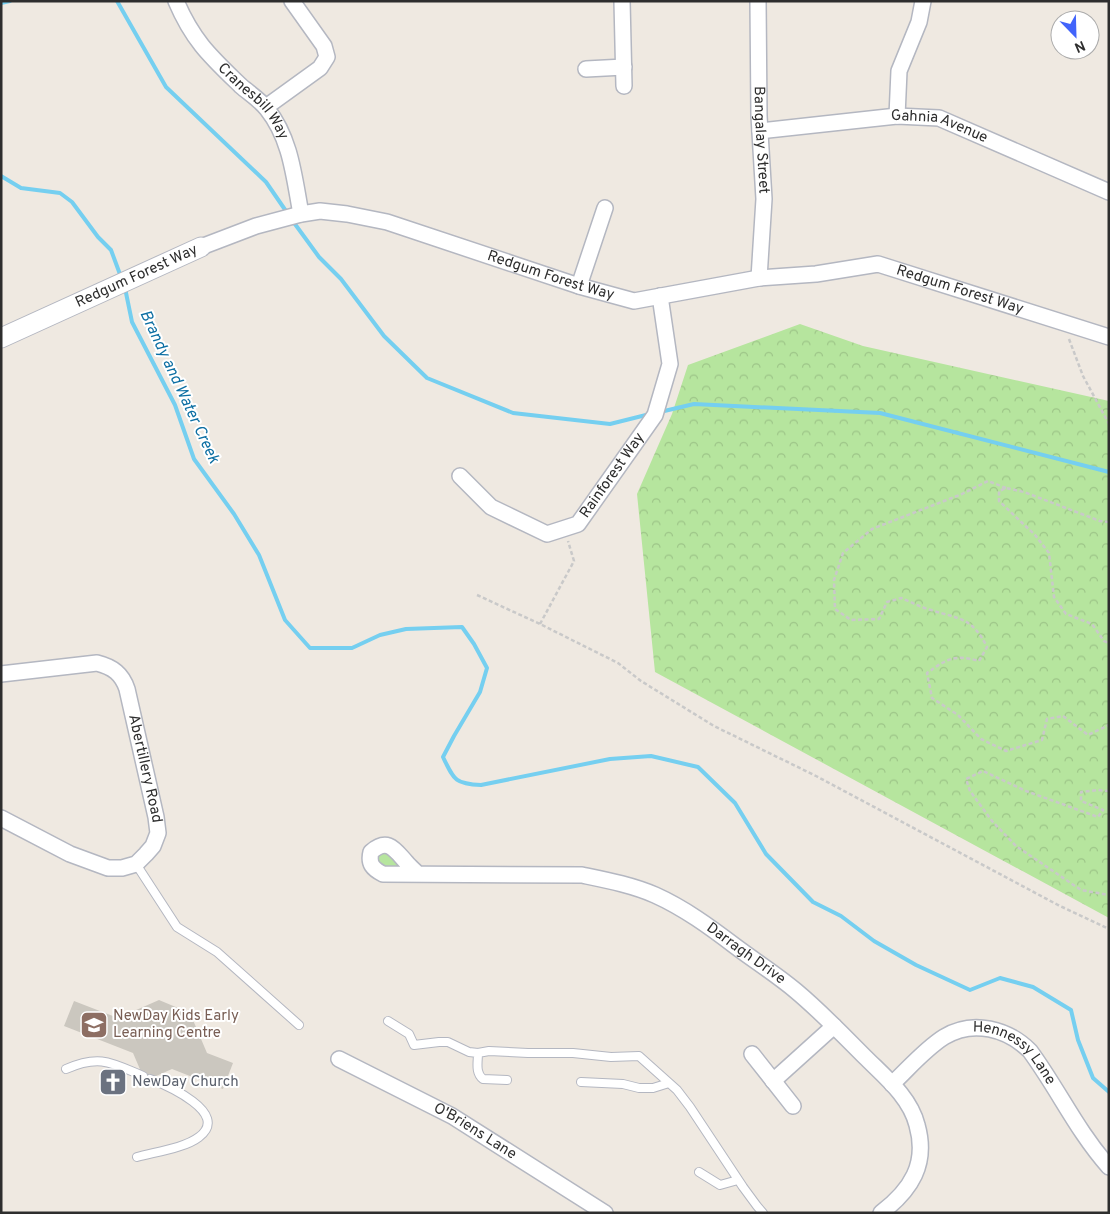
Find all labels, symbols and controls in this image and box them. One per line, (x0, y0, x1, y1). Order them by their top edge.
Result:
north arrow (1050, 10, 1100, 60)
text: N (1072, 36, 1087, 55)
street label: Cranesbill Way (213, 59, 293, 143)
street label: Bangalay Street (749, 86, 773, 194)
street label: Gahnia Avenue (890, 106, 991, 148)
street label: Redgum Forest Way (72, 240, 201, 312)
street label: Redgum Forest Way (485, 247, 616, 305)
street label: Redgum Forest Way (894, 261, 1026, 319)
water label: Brandy and Water Creek (135, 307, 224, 468)
street label: Rainforest Way (576, 429, 649, 522)
street label: Abertillery Road (124, 713, 166, 824)
street label: Darragh Drive (703, 918, 789, 989)
place label: NewDay Kids Early Learning Centre (113, 1007, 239, 1043)
school or university icon: NewDay Kids Early Learning Centre (79, 1010, 109, 1040)
street label: Hennessy Lane (973, 1018, 1060, 1089)
church icon: NewDay Church (98, 1067, 128, 1097)
place label: NewDay Church (132, 1073, 239, 1092)
street label: O'Briens Lane (430, 1099, 520, 1164)

